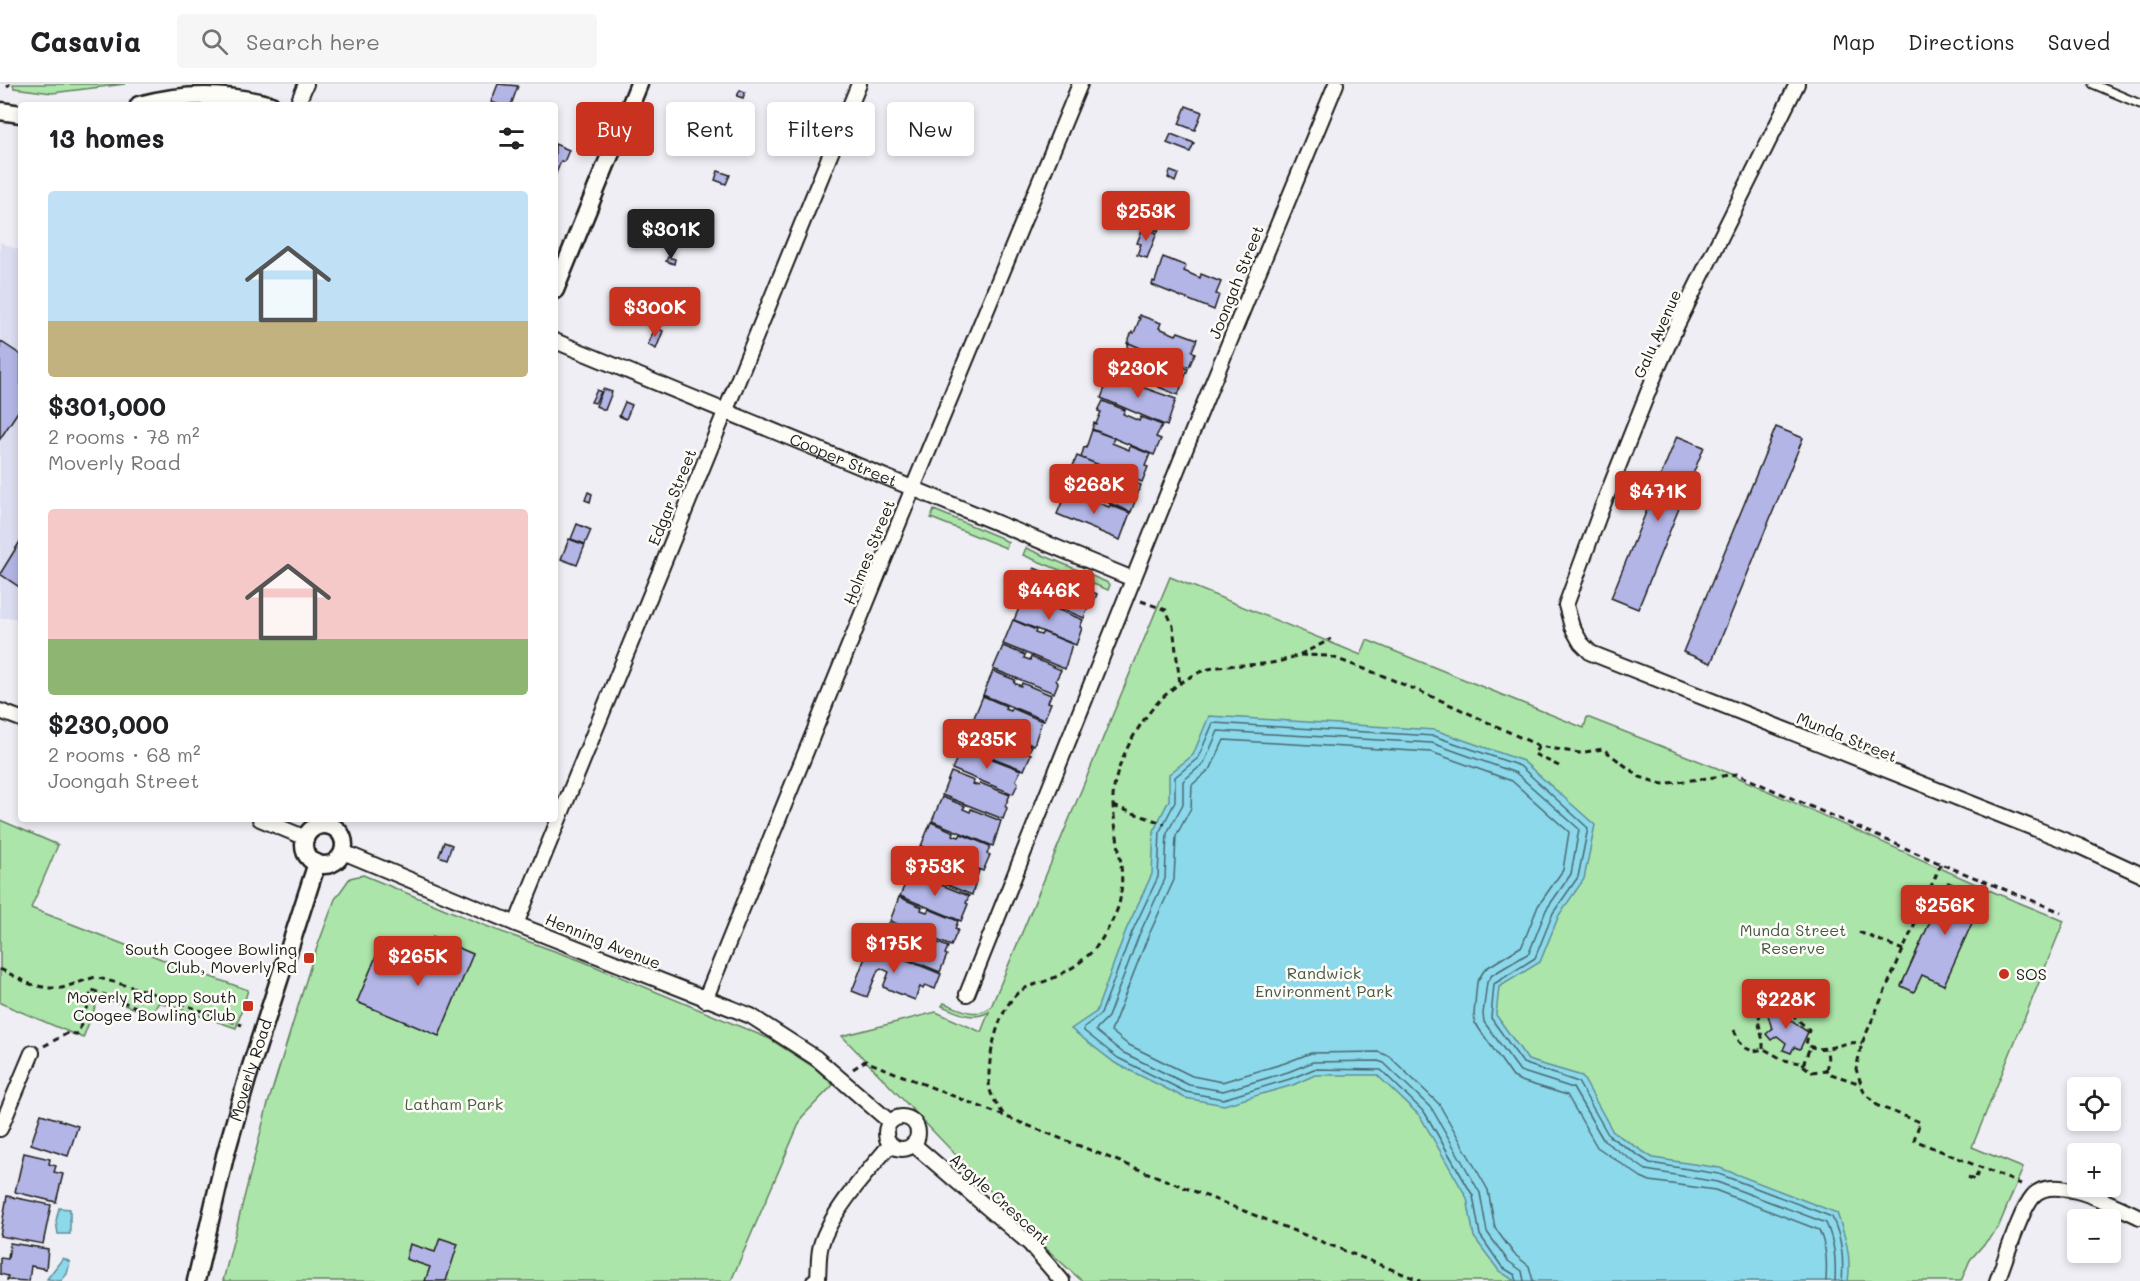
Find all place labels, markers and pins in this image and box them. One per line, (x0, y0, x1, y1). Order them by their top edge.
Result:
pin: $253K (1104, 191, 1188, 242)
pin: $301K (629, 209, 713, 260)
pin: $300K (613, 287, 697, 338)
pin: $230K (1096, 348, 1180, 399)
pin: $268K (1052, 464, 1136, 515)
pin: $471K (1616, 471, 1700, 522)
pin: $446K (1007, 570, 1091, 621)
pin: $235K (945, 719, 1029, 770)
pin: $753K (893, 846, 977, 897)
pin: $256K (1903, 885, 1987, 936)
pin: $175K (852, 923, 936, 974)
pin: $265K (376, 936, 460, 987)
place label: South Coogee Bowling Club, Moverly Rd (125, 938, 297, 977)
marker: South Coogee Bowling Club, Moverly Rd (302, 951, 316, 965)
place label: SOS (2016, 963, 2047, 984)
marker: SOS (1997, 967, 2011, 981)
pin: $228K (1744, 979, 1828, 1030)
place label: Moverly Rd opp South Coogee Bowling Club (67, 986, 236, 1025)
marker: Moverly Rd opp South Coogee Bowling Club (241, 999, 255, 1013)

